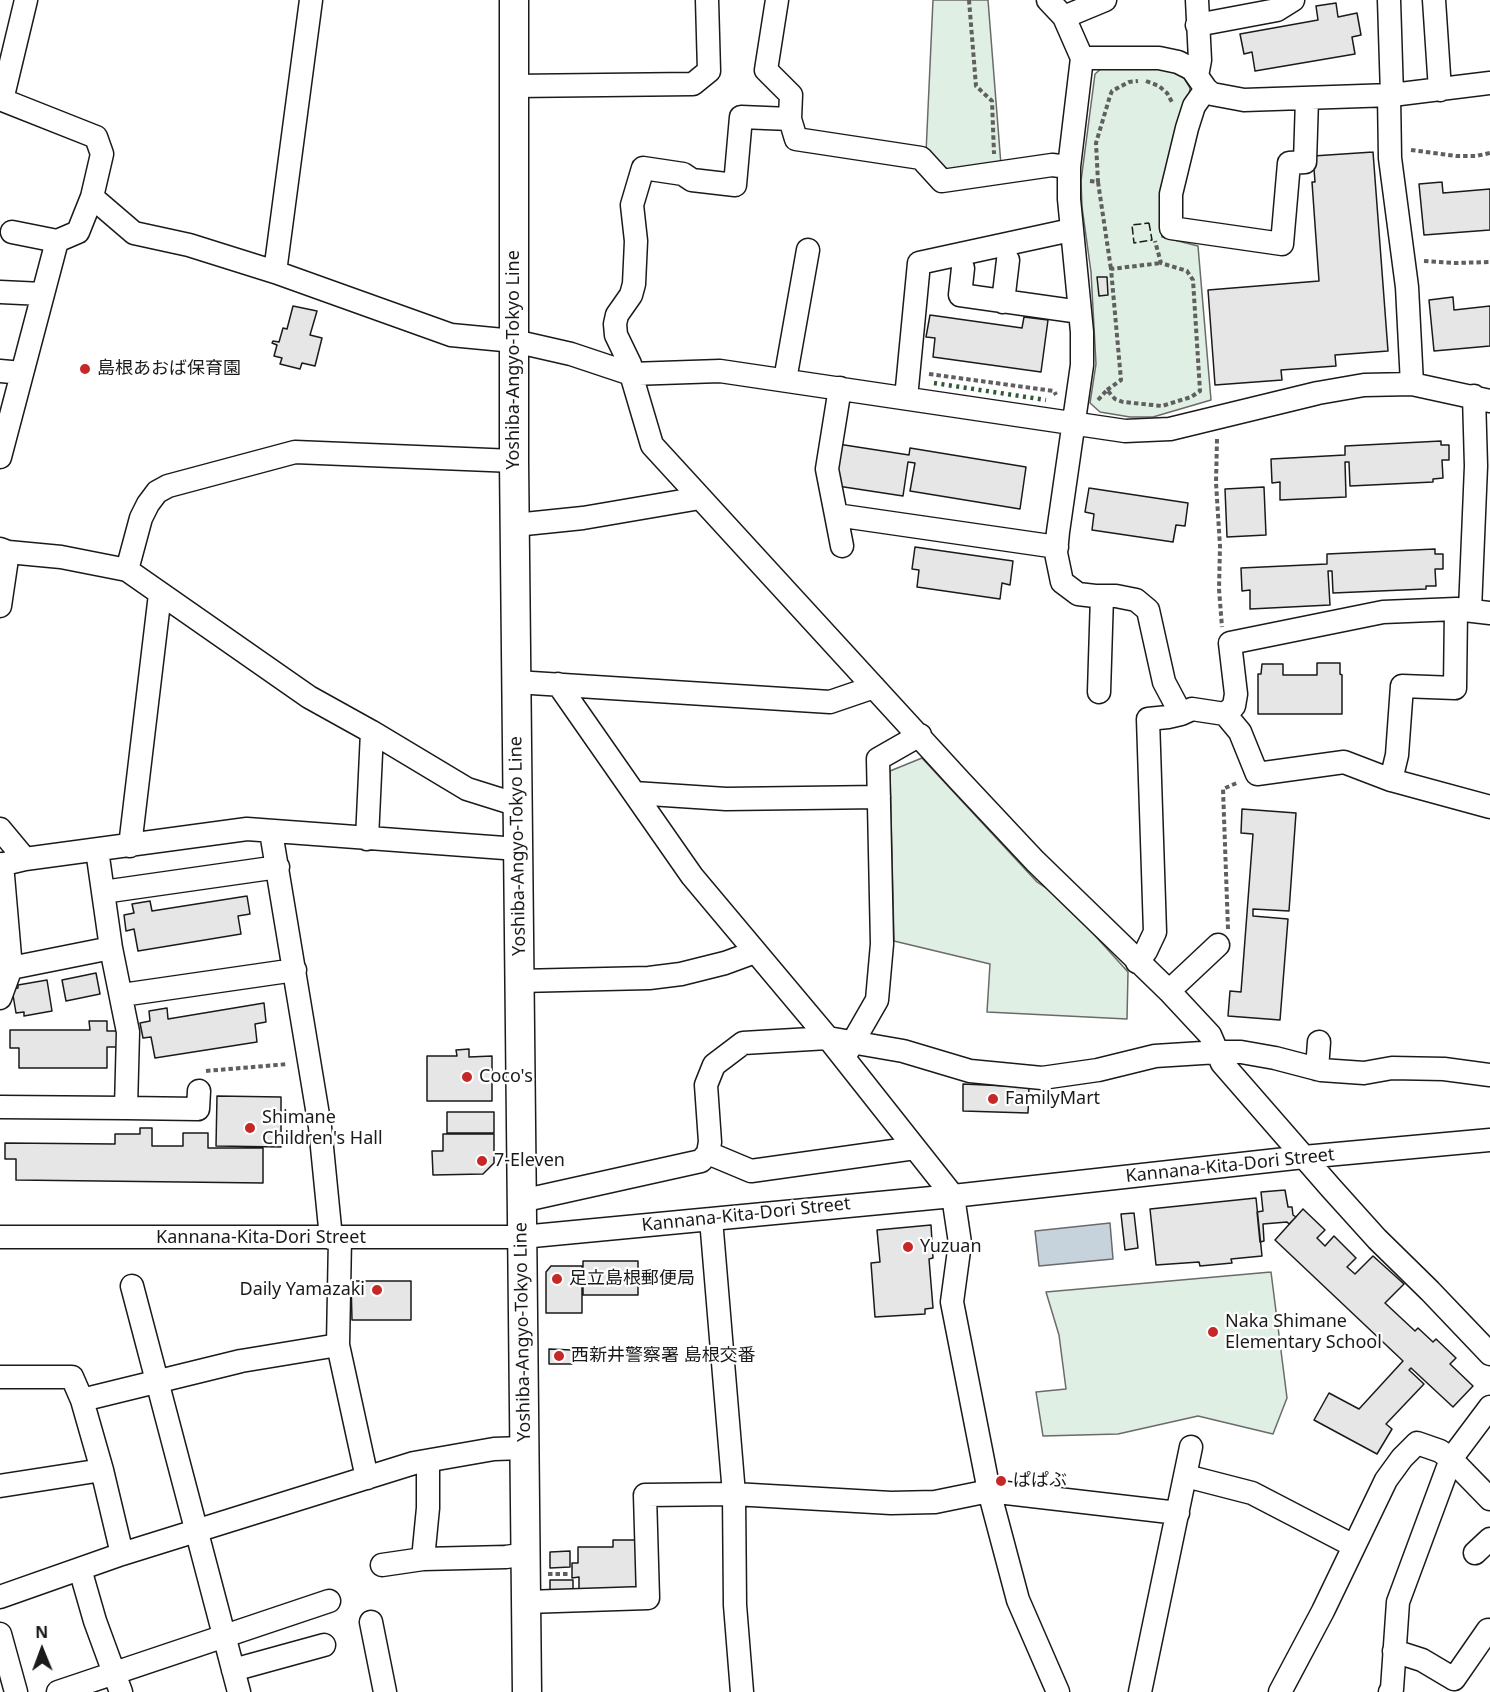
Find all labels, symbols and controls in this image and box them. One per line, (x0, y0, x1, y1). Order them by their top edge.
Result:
street label: Yoshiba-Angyo-Tokyo Line (503, 250, 525, 470)
place label: 島根あおば保育園 (97, 358, 241, 380)
marker: 島根あおば保育園 (78, 362, 92, 376)
street label: Yoshiba-Angyo-Tokyo Line (505, 736, 531, 956)
place label: Coco's (479, 1066, 533, 1088)
marker: Coco's (460, 1070, 474, 1084)
place label: FamilyMart (1005, 1088, 1100, 1110)
marker: FamilyMart (986, 1092, 1000, 1106)
place label: Shimane Children's Hall (262, 1107, 383, 1150)
marker: Shimane Children's Hall (243, 1121, 257, 1135)
street label: Kannana-Kita-Dori Street (1125, 1144, 1335, 1188)
place label: 7-Eleven (494, 1150, 565, 1172)
marker: 7-Eleven (475, 1154, 489, 1168)
street label: Kannana-Kita-Dori Street (641, 1193, 851, 1237)
street label: Yoshiba-Angyo-Tokyo Line (510, 1222, 536, 1442)
street label: Kannana-Kita-Dori Street (156, 1227, 366, 1249)
place label: Yuzuan (920, 1236, 982, 1258)
marker: Yuzuan (901, 1240, 915, 1254)
place label: 足立島根郵便局 (569, 1268, 695, 1290)
marker: 足立島根郵便局 (550, 1272, 564, 1286)
place label: Daily Yamazaki (239, 1279, 365, 1301)
marker: Daily Yamazaki (370, 1283, 384, 1297)
place label: Naka Shimane Elementary School (1225, 1311, 1382, 1354)
marker: Naka Shimane Elementary School (1206, 1325, 1220, 1339)
place label: 西新井警察署 島根交番 (571, 1345, 756, 1367)
marker: 西新井警察署 島根交番 (552, 1349, 566, 1363)
place label: ぱぱぶ (1013, 1470, 1067, 1492)
marker: ぱぱぶ (994, 1474, 1008, 1488)
north arrow (12, 1620, 72, 1680)
text: N (35, 1621, 48, 1643)

